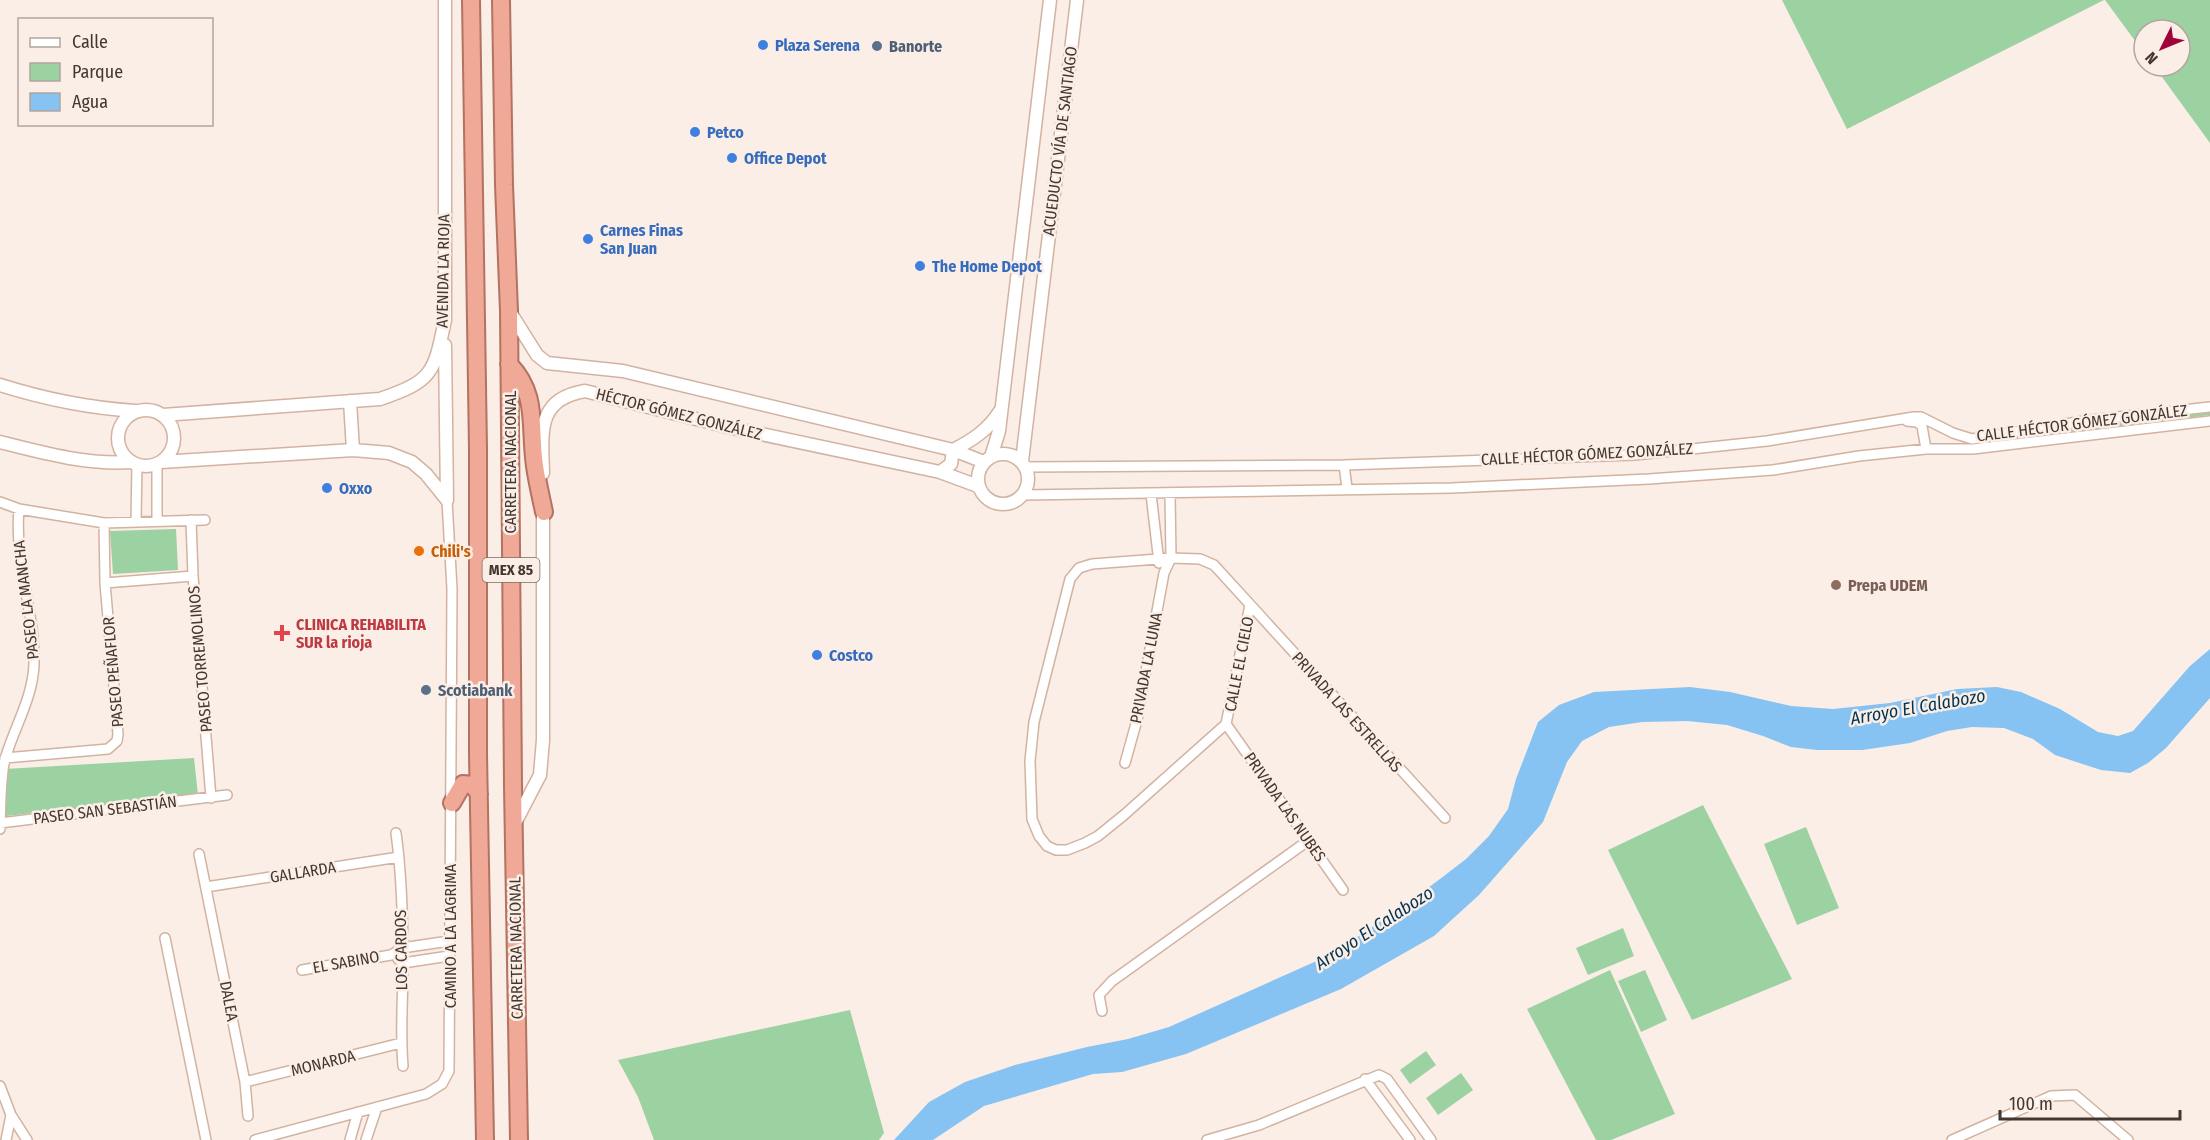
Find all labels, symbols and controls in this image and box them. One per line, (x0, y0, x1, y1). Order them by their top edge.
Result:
legend (18, 18, 213, 126)
north arrow (2132, 18, 2192, 78)
text: Calle (72, 31, 108, 53)
place label: Plaza Serena (775, 36, 860, 55)
place label: Banorte (889, 37, 942, 56)
marker: Plaza Serena (756, 38, 770, 52)
marker: Banorte (870, 39, 884, 53)
street label: ACUEDUCTO VÍA DE SANTIAGO (1039, 45, 1081, 237)
text: N (2141, 48, 2162, 68)
text: Parque (72, 61, 123, 83)
text: Agua (72, 91, 108, 113)
place label: Petco (707, 123, 744, 142)
marker: Petco (688, 125, 702, 139)
place label: Office Depot (744, 149, 827, 168)
marker: Office Depot (725, 151, 739, 165)
street label: AVENIDA LA RIOJA (433, 213, 454, 328)
place label: Carnes Finas San Juan (600, 221, 683, 258)
marker: Carnes Finas San Juan (581, 232, 595, 246)
place label: The Home Depot (932, 257, 1042, 276)
marker: The Home Depot (913, 259, 927, 273)
street label: HÉCTOR GÓMEZ GONZÁLEZ (594, 384, 764, 444)
street label: CARRETERA NACIONAL (501, 391, 520, 533)
street label: CALLE HÉCTOR GÓMEZ GONZÁLEZ (1975, 401, 2189, 445)
street label: CALLE HÉCTOR GÓMEZ GONZÁLEZ (1480, 439, 1694, 469)
place label: Oxxo (339, 479, 373, 498)
marker: Oxxo (320, 481, 334, 495)
street label: PASEO LA MANCHA (9, 539, 43, 661)
place label: Chili's (431, 542, 471, 561)
marker: Chili's (412, 544, 426, 558)
road number: MEX 85 (482, 558, 540, 582)
place label: Prepa UDEM (1848, 576, 1928, 595)
marker: Prepa UDEM (1829, 578, 1843, 592)
street label: PASEO TORREMOLINOS (184, 585, 216, 733)
street label: PRIVADA LA LUNA (1126, 610, 1166, 725)
place label: CLINICA REHABILITA SUR la rioja (296, 615, 426, 652)
street label: CALLE EL CIELO (1220, 615, 1258, 713)
street label: PASEO PEÑAFLOR (99, 616, 127, 728)
marker: CLINICA REHABILITA SUR la rioja (273, 624, 291, 642)
place label: Costco (829, 646, 874, 665)
marker: Costco (810, 648, 824, 662)
street label: PRIVADA LAS ESTRELLAS (1288, 648, 1406, 776)
place label: Scotiabank (438, 681, 513, 700)
marker: Scotiabank (419, 683, 433, 697)
water label: Arroyo El Calabozo (1848, 684, 1987, 730)
street label: PRIVADA LAS NUBES (1240, 749, 1330, 865)
street label: PASEO SAN SEBASTIÁN (32, 792, 178, 828)
street label: GALLARDA (269, 857, 338, 887)
street label: CAMINO A LA LAGRIMA (441, 863, 460, 1008)
street label: CARRETERA NACIONAL (505, 876, 527, 1020)
water label: Arroyo El Calabozo (1310, 882, 1437, 975)
street label: LOS CARDOS (391, 909, 411, 990)
street label: EL SABINO (311, 947, 381, 977)
street label: DALEA (216, 979, 242, 1023)
street label: MONARDA (289, 1046, 358, 1080)
scale bar (2000, 1083, 2180, 1121)
text: 100 m (2009, 1093, 2053, 1115)

